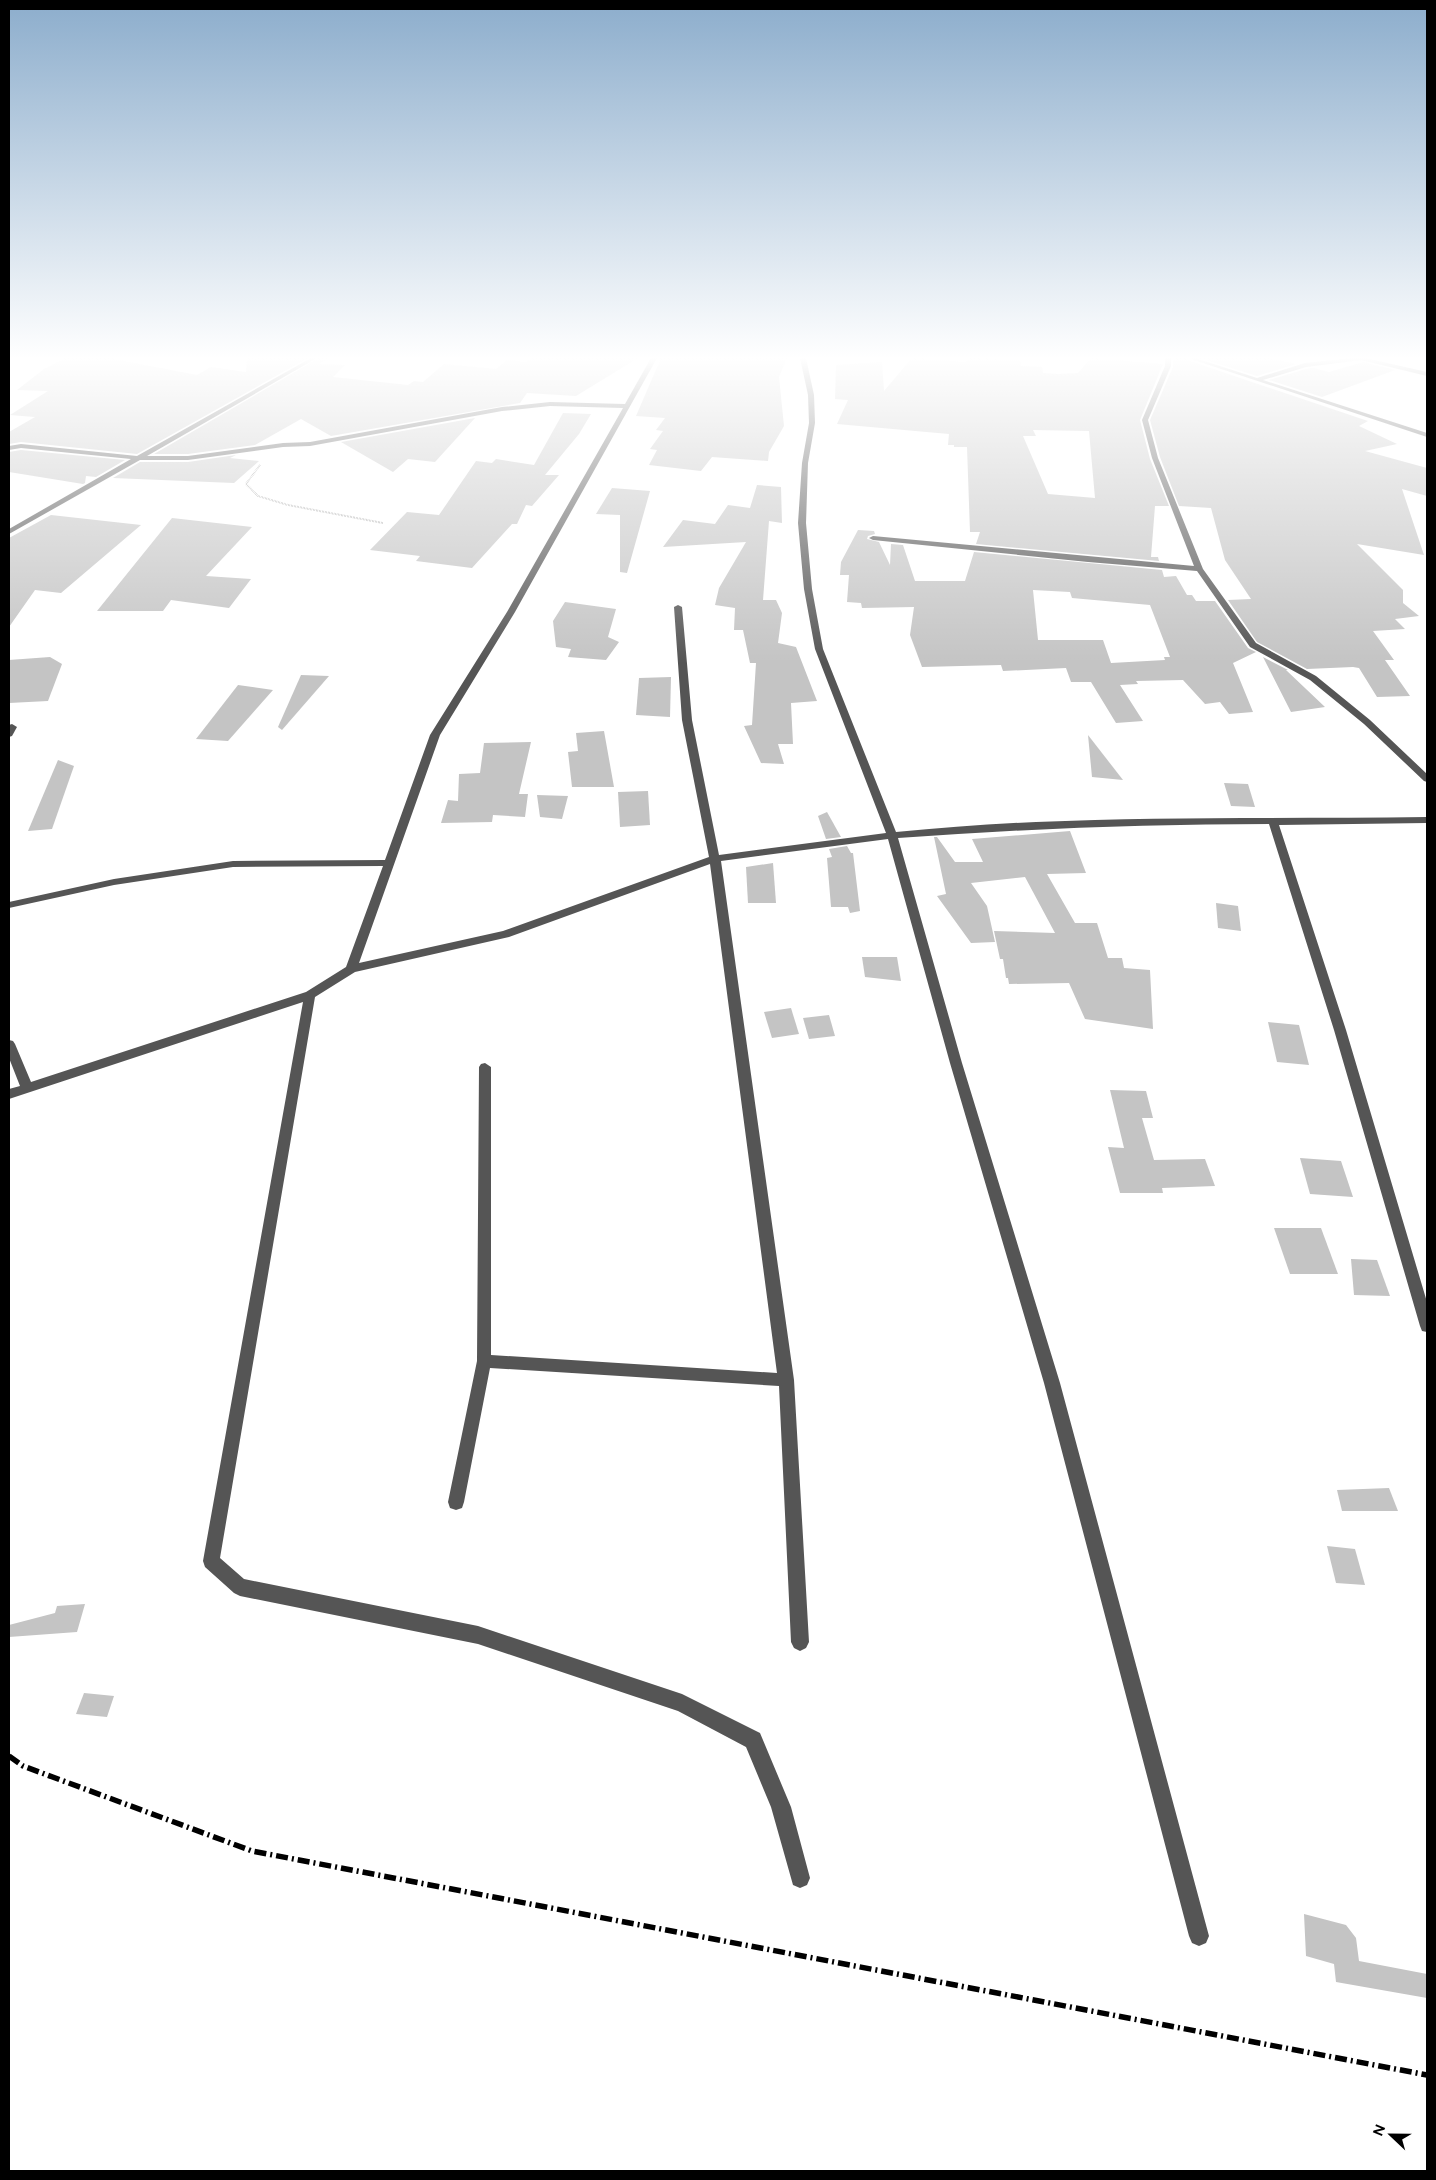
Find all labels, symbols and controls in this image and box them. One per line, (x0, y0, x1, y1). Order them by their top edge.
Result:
north arrow (1366, 2110, 1416, 2160)
text: N (1370, 2122, 1389, 2139)

